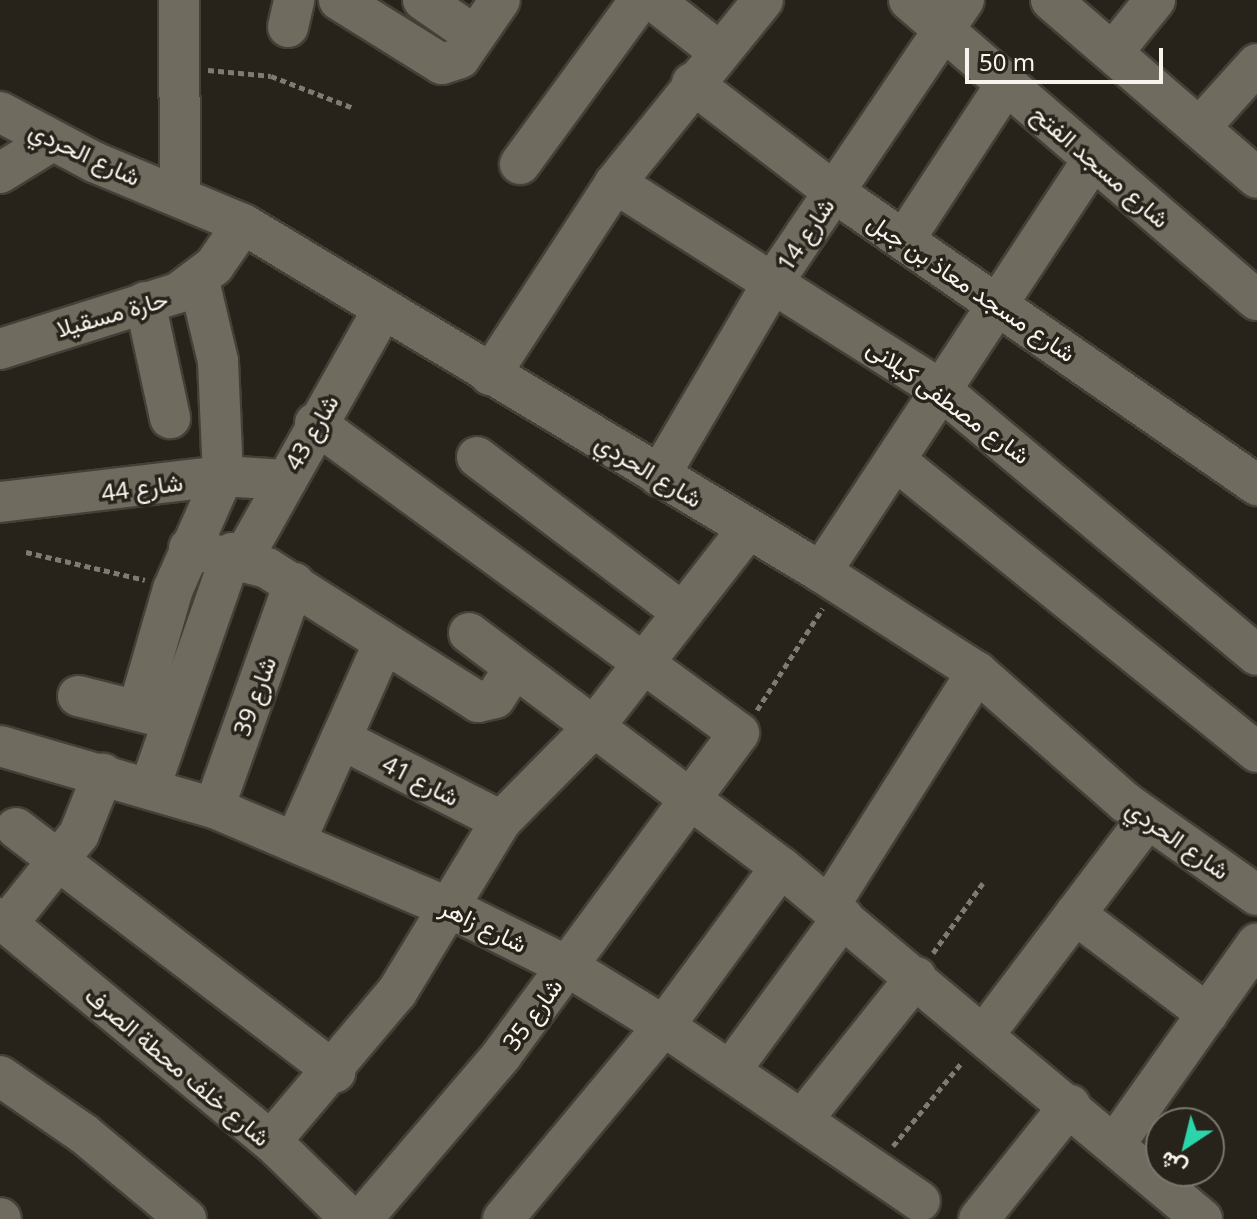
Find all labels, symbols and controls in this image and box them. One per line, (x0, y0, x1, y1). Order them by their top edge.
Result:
scale bar (969, 32, 1167, 82)
text: 50 m (979, 45, 1035, 78)
street label: شارع مسجد الفتح (1026, 99, 1176, 233)
street label: شارع الحردي (25, 115, 145, 191)
street label: شارع 14 (770, 192, 840, 276)
street label: شارع مسجد معاذ بن جبل (863, 207, 1081, 367)
street label: حارة مسقيلا (53, 283, 171, 343)
street label: شارع مصطفى كيلانى (862, 332, 1036, 470)
street label: شارع 43 (278, 389, 344, 475)
street label: شارع الحردي (591, 427, 707, 513)
street label: شارع 44 (99, 467, 185, 507)
street label: شارع 39 (226, 653, 282, 739)
street label: شارع 41 (378, 749, 464, 811)
street label: شارع الحردي (1121, 793, 1235, 885)
street label: شارع زاهر (436, 892, 532, 958)
street label: شارع 35 (496, 972, 568, 1056)
street label: شارع خلف محطة الصرف (80, 980, 276, 1152)
north arrow (1145, 1107, 1225, 1187)
text: ش (1153, 1145, 1192, 1185)

